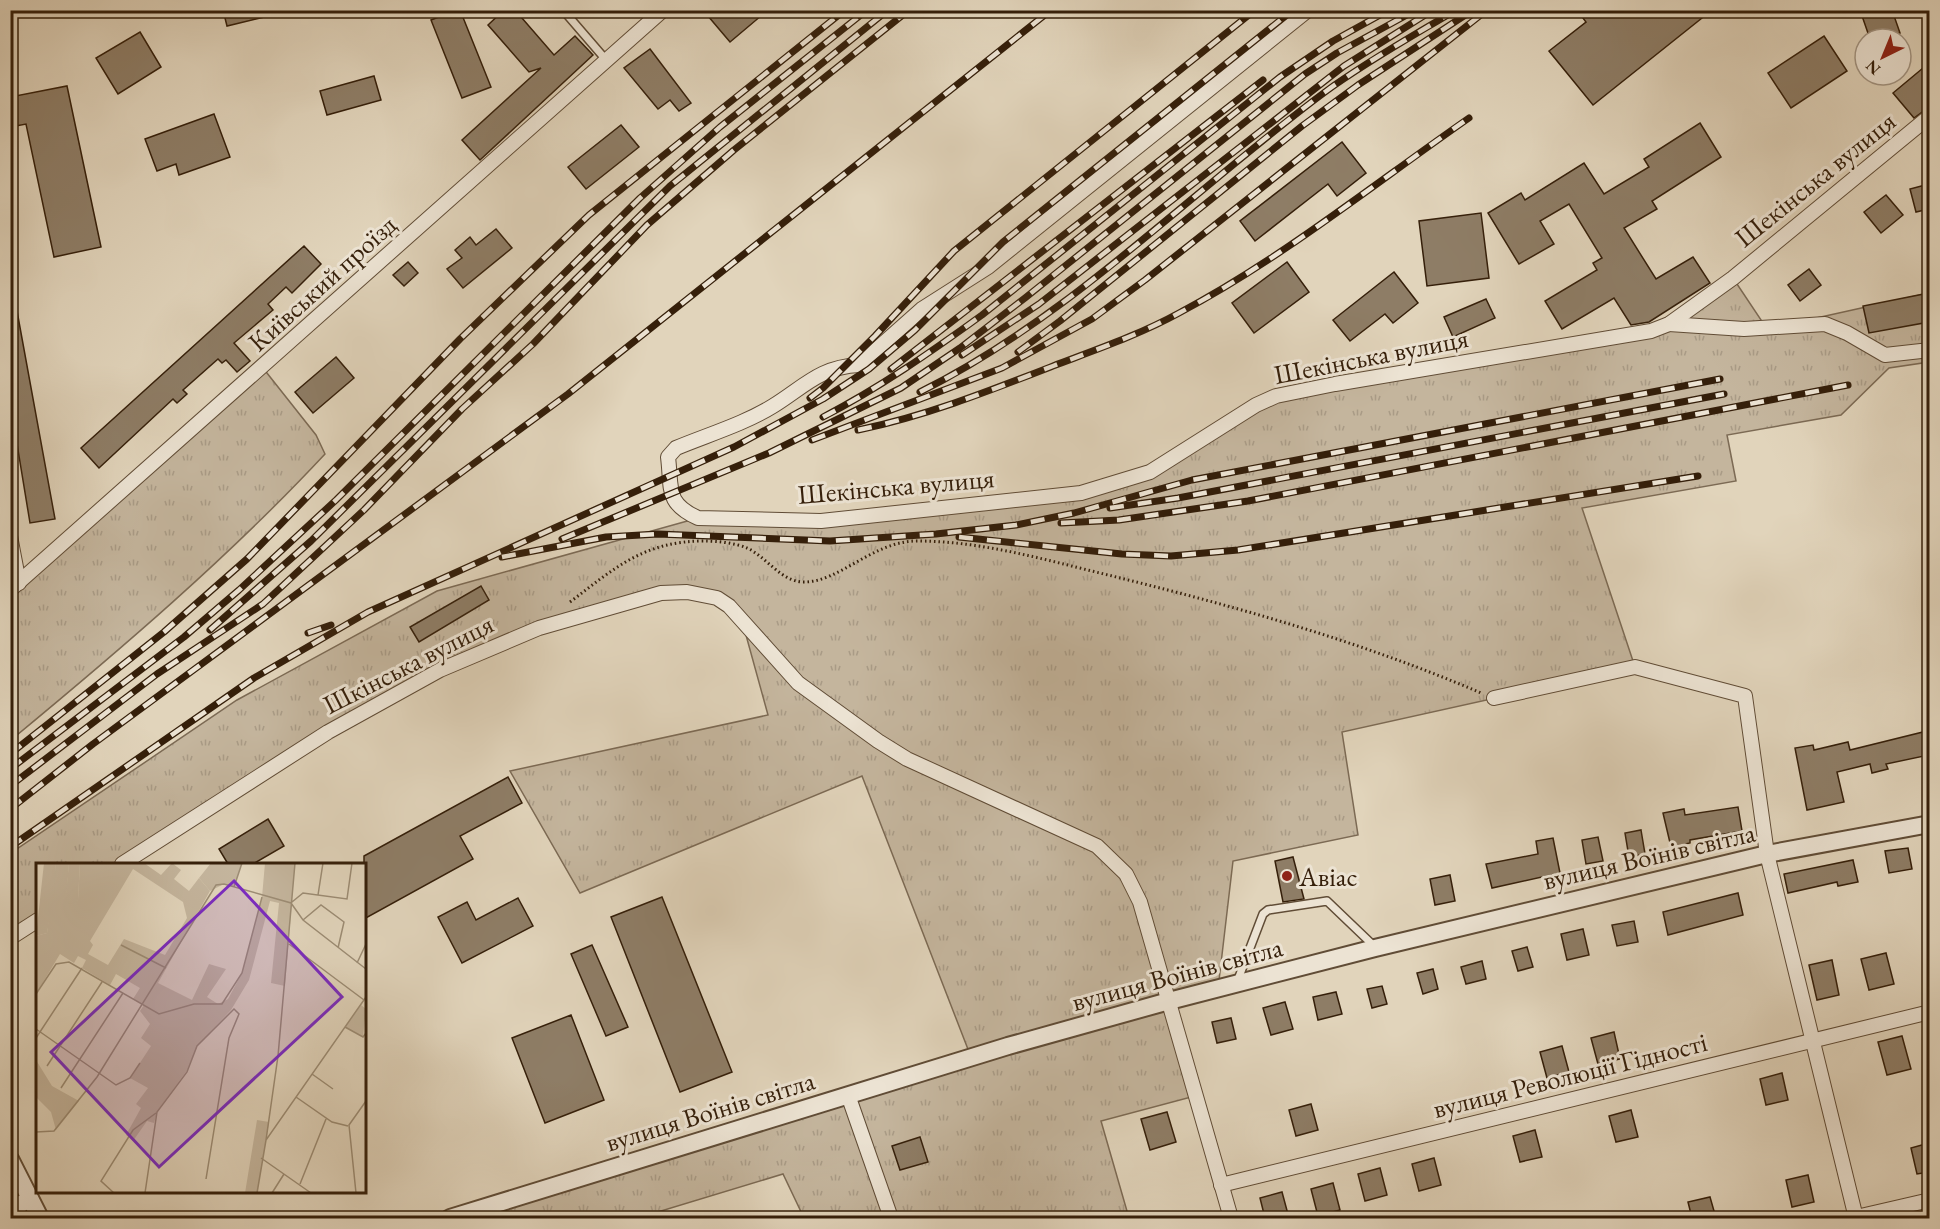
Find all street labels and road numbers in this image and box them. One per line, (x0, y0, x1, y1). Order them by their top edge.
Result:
street label: Шекінська вулиця (1727, 103, 1903, 255)
street label: Київський проїзд (240, 207, 404, 359)
street label: Шекінська вулиця (1271, 320, 1471, 392)
street label: Шекінська вулиця (796, 460, 996, 512)
street label: Шкінська вулиця (317, 606, 499, 722)
street label: вулиця Воїнів світла (1539, 814, 1759, 897)
street label: вулиця Воїнів світла (1068, 929, 1287, 1019)
street label: вулиця Революції Гідності (1429, 1024, 1711, 1126)
street label: вулиця Воїнів світла (601, 1062, 819, 1159)

